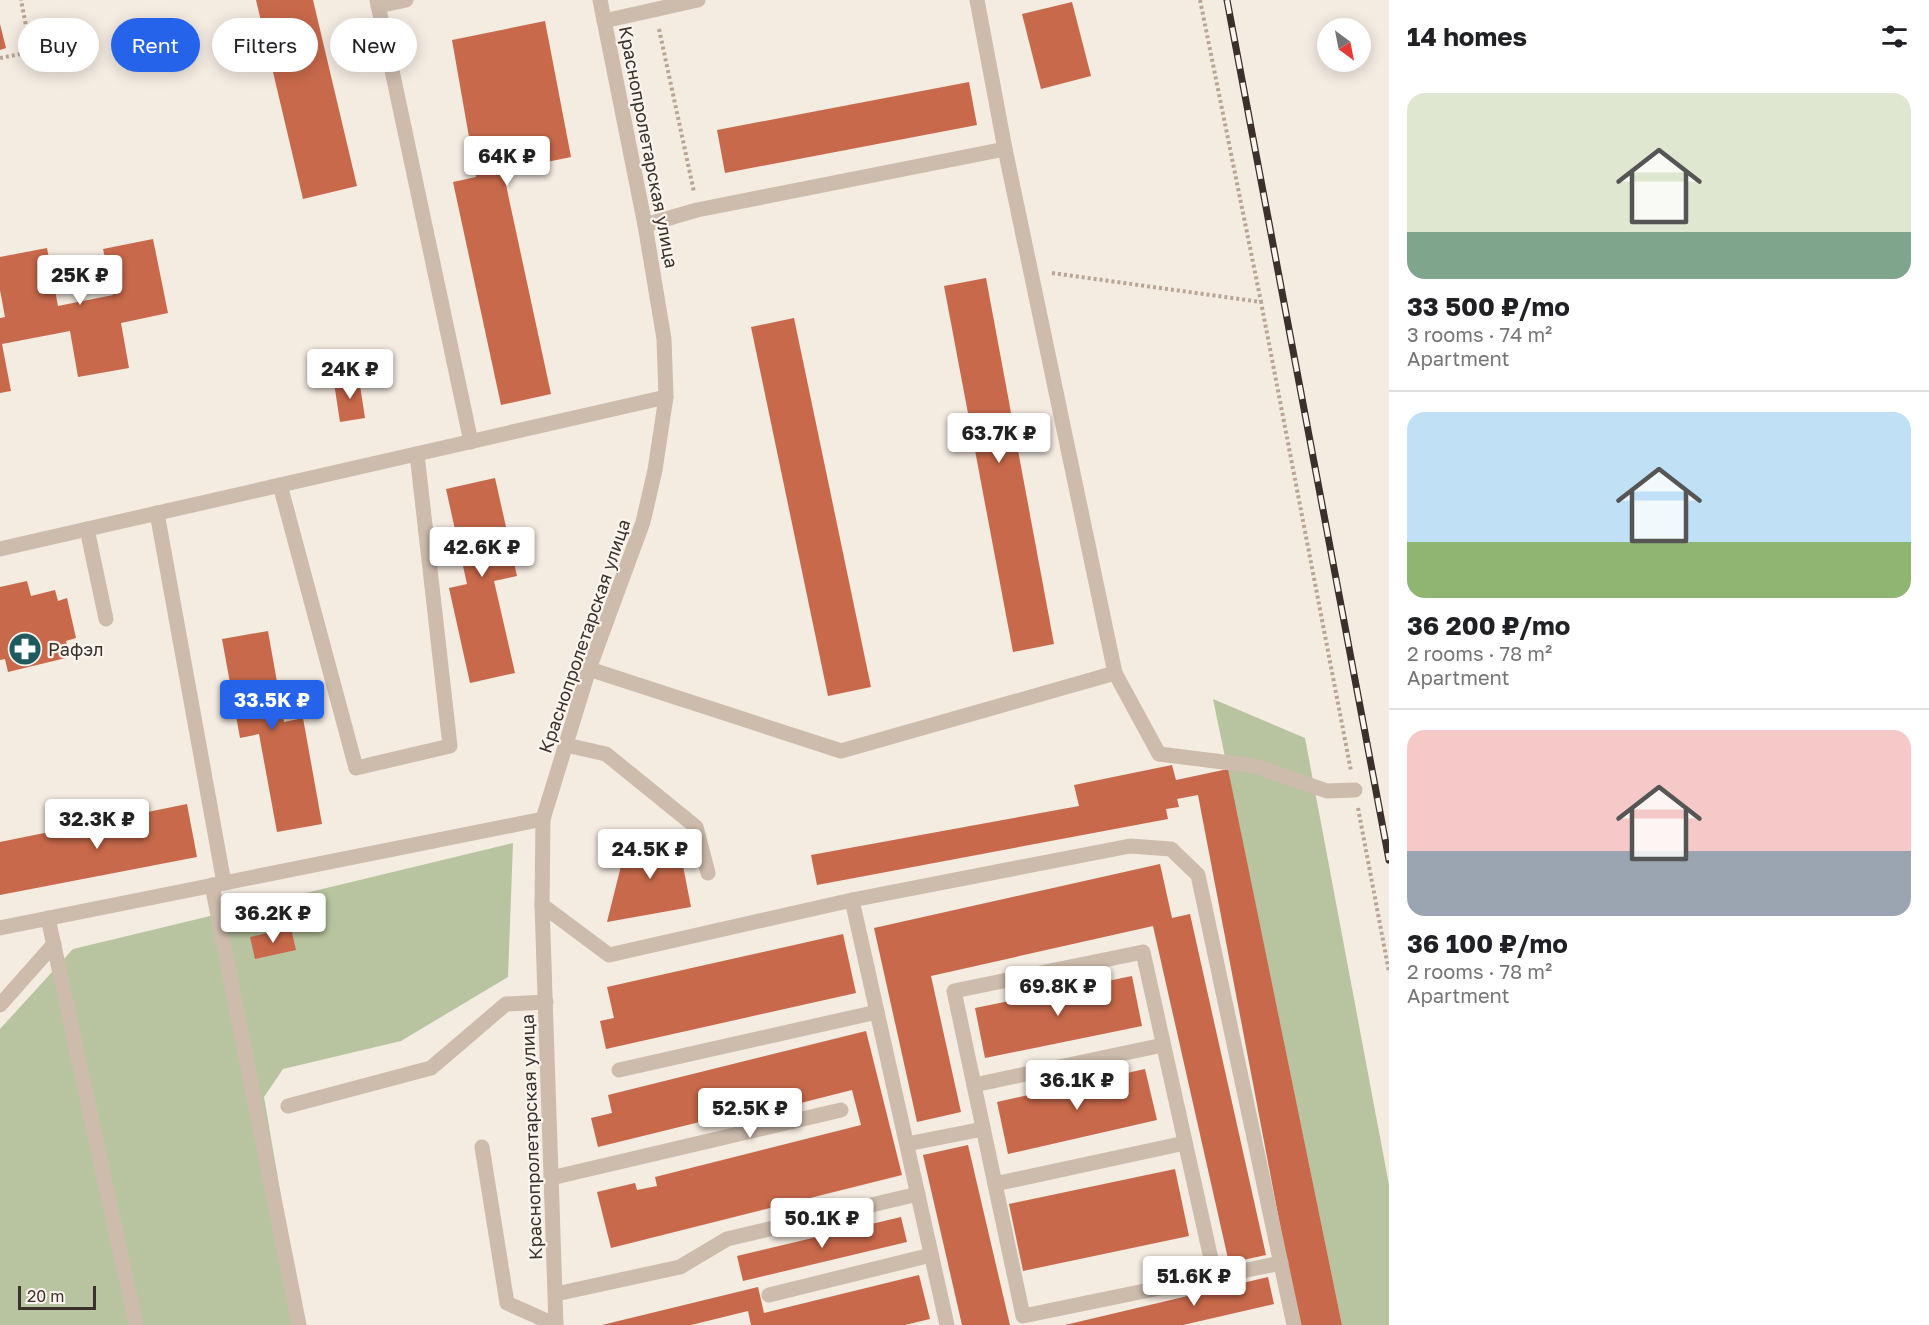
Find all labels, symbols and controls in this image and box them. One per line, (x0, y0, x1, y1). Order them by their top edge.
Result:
chip: Buy (18, 18, 99, 72)
chip: Rent (111, 18, 200, 72)
chip: Filters (212, 18, 318, 72)
chip: New (330, 18, 417, 72)
north arrow (1317, 18, 1371, 72)
map controls (1317, 18, 1371, 72)
icon: filters (1878, 20, 1911, 53)
text: 14 homes (1407, 21, 1527, 52)
street label: Краснопролетарская улица (615, 24, 683, 270)
icon: home (1605, 132, 1713, 240)
pin: 64K ₽ (465, 136, 549, 187)
text: 64K ₽ (478, 143, 536, 167)
pin: 25K ₽ (38, 255, 122, 306)
text: 25K ₽ (51, 262, 109, 286)
text: 33 500 ₽/mo (1407, 291, 1570, 322)
text: 3 rooms · 74 m² (1407, 322, 1552, 346)
text: Apartment (1407, 346, 1510, 370)
pin: 24K ₽ (308, 349, 392, 400)
text: 24K ₽ (321, 356, 379, 380)
pin: 63.7K ₽ (944, 413, 1054, 464)
text: 63.7K ₽ (961, 420, 1037, 444)
icon: home (1605, 451, 1713, 559)
street label: Краснопролетарская улица (534, 516, 634, 756)
pin: 42.6K ₽ (427, 527, 537, 578)
text: 42.6K ₽ (444, 534, 520, 558)
text: 36 200 ₽/mo (1407, 610, 1570, 641)
pharmacy icon: Рафэл (7, 631, 43, 667)
place label: Рафэл (48, 638, 103, 660)
text: 2 rooms · 78 m² (1407, 641, 1552, 665)
text: Apartment (1407, 665, 1510, 689)
pin: 33.5K ₽ (217, 680, 327, 731)
text: 33.5K ₽ (234, 687, 310, 711)
icon: home (1605, 769, 1713, 877)
pin: 32.3K ₽ (42, 799, 152, 850)
text: 32.3K ₽ (59, 806, 135, 830)
pin: 24.5K ₽ (595, 829, 705, 880)
text: 24.5K ₽ (612, 836, 688, 860)
pin: 36.2K ₽ (218, 893, 328, 944)
text: 36.2K ₽ (235, 900, 311, 924)
text: 36 100 ₽/mo (1407, 928, 1568, 959)
text: 2 rooms · 78 m² (1407, 959, 1552, 983)
pin: 69.8K ₽ (1003, 966, 1113, 1017)
text: 69.8K ₽ (1019, 973, 1097, 997)
text: Apartment (1407, 983, 1510, 1007)
street label: Краснопролетарская улица (516, 1014, 546, 1260)
pin: 36.1K ₽ (1022, 1060, 1132, 1111)
text: 36.1K ₽ (1040, 1067, 1114, 1091)
pin: 52.5K ₽ (695, 1088, 805, 1139)
text: 52.5K ₽ (712, 1095, 788, 1119)
pin: 50.1K ₽ (767, 1198, 877, 1249)
text: 50.1K ₽ (785, 1205, 859, 1229)
pin: 51.6K ₽ (1139, 1256, 1249, 1307)
text: 51.6K ₽ (1157, 1263, 1231, 1287)
scale bar (18, 1283, 96, 1310)
text: 20 m (27, 1286, 64, 1306)

